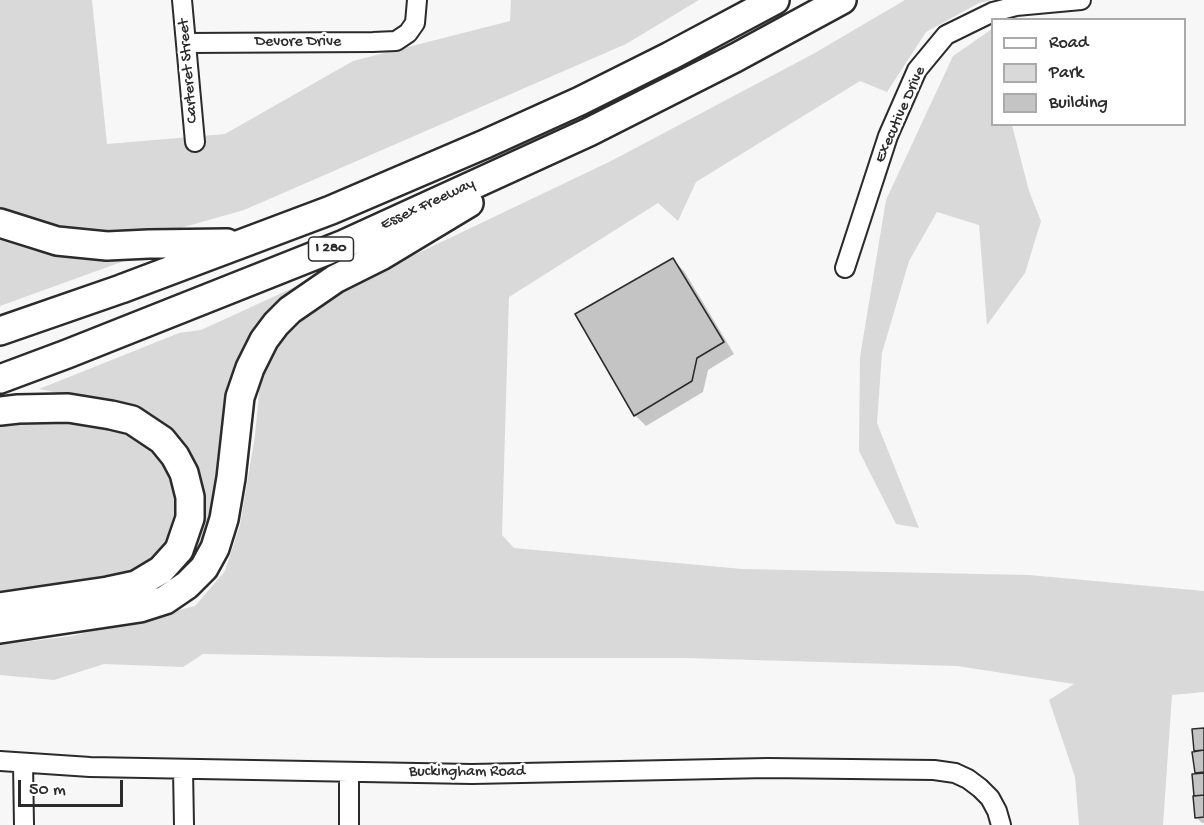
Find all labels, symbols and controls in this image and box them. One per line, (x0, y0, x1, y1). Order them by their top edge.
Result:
street label: Carteret Street (175, 18, 203, 124)
legend (991, 18, 1186, 126)
street label: Devore Drive (255, 33, 341, 53)
text: Road (1049, 33, 1088, 54)
text: Park (1049, 63, 1083, 84)
street label: Executive Drive (871, 64, 931, 166)
text: Building (1049, 93, 1108, 114)
street label: Essex Freeway (378, 175, 478, 235)
road number: I 280 (308, 237, 354, 261)
street label: Buckingham Road (409, 763, 525, 783)
scale bar (21, 768, 126, 806)
text: 50 m (29, 780, 66, 801)

